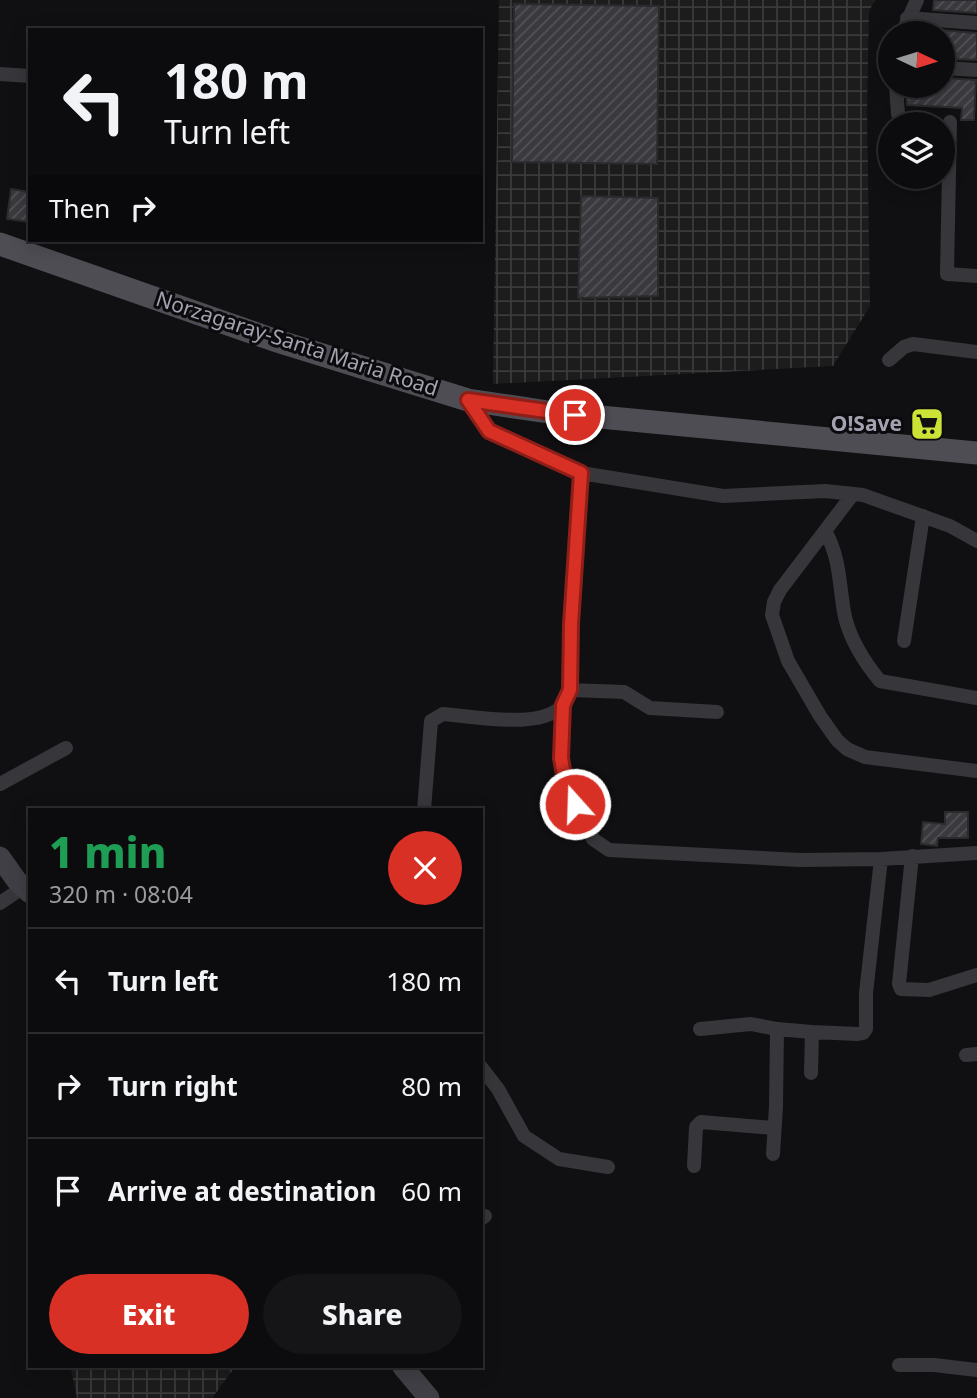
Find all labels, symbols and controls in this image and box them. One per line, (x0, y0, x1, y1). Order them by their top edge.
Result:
north arrow (878, 21, 956, 98)
map controls (878, 21, 955, 189)
text: 180 m (164, 47, 309, 113)
icon: left (49, 56, 140, 147)
text: Turn left (164, 110, 290, 153)
button: layers (878, 112, 955, 189)
icon: right (124, 189, 162, 227)
text: Then (49, 190, 110, 226)
street label: Norzagaray-Santa Maria Road (153, 284, 442, 402)
pin (545, 385, 605, 445)
icon: arrive (556, 396, 594, 434)
supermarket icon: O!Save (908, 405, 946, 443)
place label: O!Save (831, 409, 902, 437)
position arrow (538, 767, 612, 841)
text: 1 min (49, 823, 166, 880)
button: close (388, 831, 462, 905)
text: 320 m · 08:04 (49, 878, 193, 910)
icon: left (49, 962, 87, 1000)
text: Turn left (108, 963, 219, 999)
text: 180 m (386, 963, 462, 999)
icon: right (49, 1067, 87, 1105)
text: Turn right (108, 1068, 238, 1104)
text: 80 m (401, 1068, 462, 1104)
icon: arrive (49, 1172, 87, 1210)
text: Arrive at destination (108, 1173, 377, 1209)
text: 60 m (401, 1173, 462, 1209)
button: Exit (49, 1274, 249, 1354)
button: Share (263, 1274, 462, 1354)

